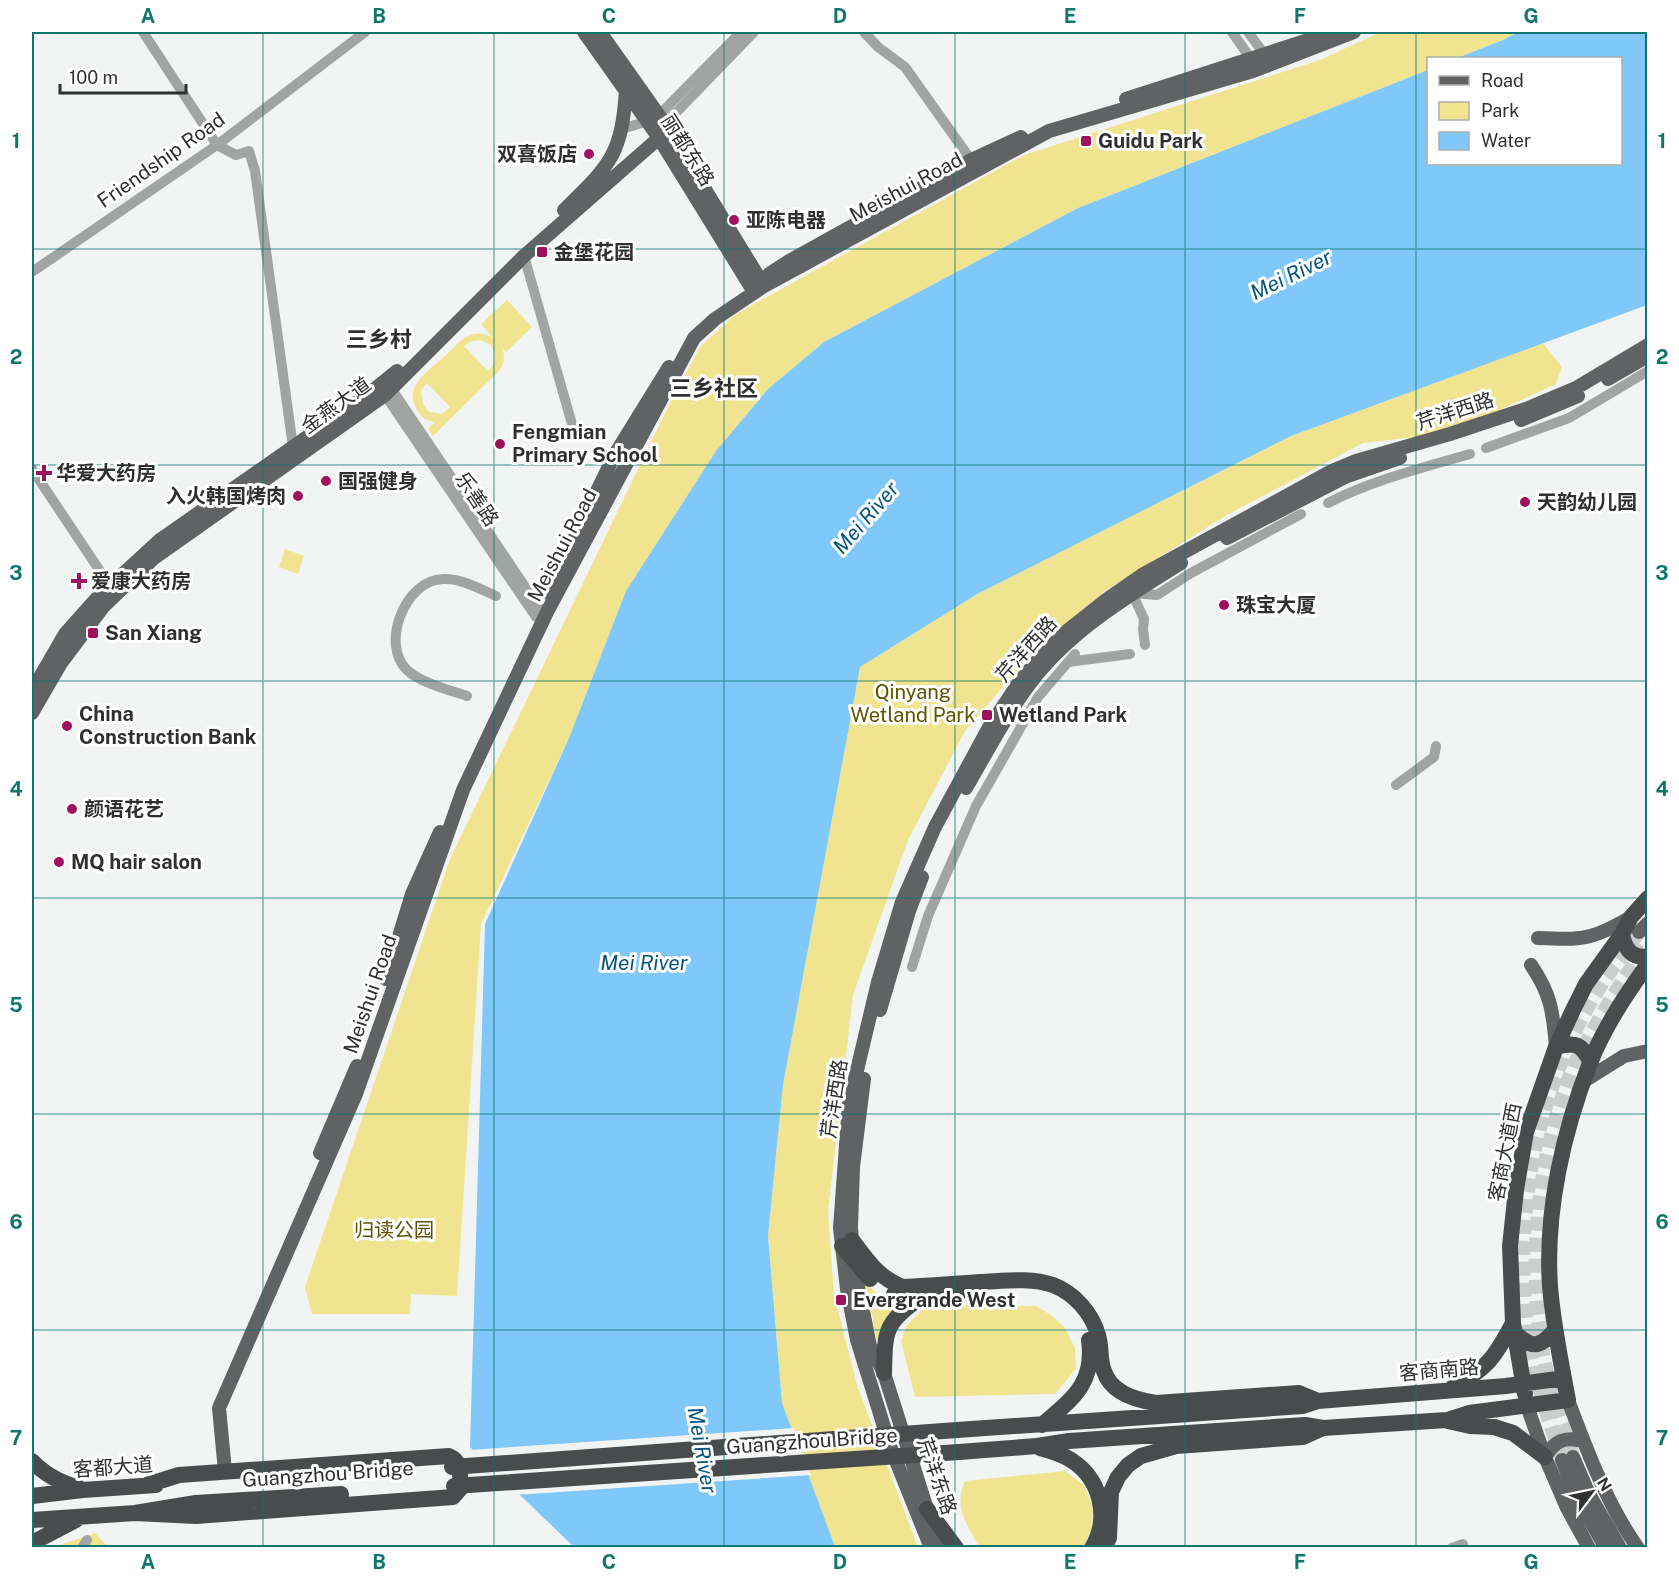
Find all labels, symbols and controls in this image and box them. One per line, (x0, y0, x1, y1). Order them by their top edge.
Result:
text: A (141, 4, 155, 28)
text: B (372, 4, 386, 28)
text: C (602, 4, 616, 28)
text: D (833, 4, 847, 28)
text: E (1064, 4, 1076, 28)
text: F (1294, 4, 1306, 28)
text: G (1523, 4, 1539, 28)
scale bar (60, 57, 186, 95)
legend (1427, 57, 1622, 165)
text: 100 m (69, 67, 118, 88)
text: Road (1481, 70, 1524, 91)
text: Park (1481, 100, 1519, 121)
street label: Friendship Road (93, 107, 229, 213)
street label: 丽都东路 (657, 110, 719, 190)
text: 1 (12, 129, 20, 153)
place label: Guidu Park (1098, 129, 1203, 153)
text: 1 (1658, 129, 1666, 153)
text: Water (1481, 130, 1531, 151)
marker: Guidu Park (1079, 134, 1093, 148)
place label: 双喜饭店 (497, 142, 577, 166)
marker: 双喜饭店 (582, 147, 596, 161)
street label: Meishui Road (845, 147, 967, 227)
place label: 亚陈电器 (746, 208, 826, 232)
marker: 亚陈电器 (727, 213, 741, 227)
place label: 金堡花园 (554, 240, 634, 264)
water label: Mei River (1246, 244, 1337, 305)
marker: 金堡花园 (535, 245, 549, 259)
district label: 三乡村 (346, 326, 412, 352)
text: 2 (10, 345, 22, 369)
text: 2 (1656, 345, 1668, 369)
street label: 金燕大道 (297, 372, 375, 438)
district label: 三乡社区 (670, 375, 758, 401)
street label: 芹洋西路 (1413, 387, 1497, 435)
place label: Fengmian Primary School (512, 420, 658, 467)
marker: Fengmian Primary School (493, 437, 507, 451)
place label: 华爱大药房 (56, 461, 156, 485)
marker: 华爱大药房 (37, 466, 51, 480)
street label: 乐善路 (450, 467, 504, 531)
place label: 国强健身 (338, 469, 418, 493)
marker: 国强健身 (319, 474, 333, 488)
water label: Mei River (828, 476, 904, 559)
place label: 入火韩国烤肉 (166, 484, 286, 508)
street label: Meishui Road (522, 484, 602, 606)
marker: 入火韩国烤肉 (291, 489, 305, 503)
place label: 天韵幼儿园 (1537, 490, 1637, 514)
marker: 天韵幼儿园 (1518, 495, 1532, 509)
text: 3 (9, 561, 23, 585)
text: 3 (1655, 561, 1669, 585)
place label: 爱康大药房 (91, 569, 191, 593)
marker: 爱康大药房 (72, 574, 86, 588)
place label: 珠宝大厦 (1236, 593, 1316, 617)
marker: 珠宝大厦 (1217, 598, 1231, 612)
street label: 芹洋西路 (990, 611, 1062, 687)
place label: San Xiang (105, 621, 202, 645)
marker: San Xiang (86, 626, 100, 640)
park label: Qinyang Wetland Park (851, 680, 975, 727)
place label: China Construction Bank (79, 702, 257, 749)
place label: Wetland Park (999, 703, 1127, 727)
marker: Wetland Park (980, 708, 994, 722)
marker: China Construction Bank (60, 719, 74, 733)
text: 4 (9, 777, 23, 801)
text: 4 (1655, 777, 1669, 801)
place label: 颜语花艺 (84, 797, 164, 821)
marker: 颜语花艺 (65, 802, 79, 816)
place label: MQ hair salon (71, 850, 202, 874)
marker: MQ hair salon (52, 855, 66, 869)
street label: Meishui Road (338, 931, 402, 1057)
water label: Mei River (600, 950, 689, 975)
text: 5 (9, 993, 23, 1017)
text: 5 (1655, 993, 1669, 1017)
street label: 芹洋西路 (816, 1058, 852, 1140)
street label: 客商大道西 (1484, 1101, 1526, 1203)
text: 6 (9, 1210, 23, 1234)
text: 6 (1655, 1210, 1669, 1234)
park label: 归读公园 (354, 1218, 434, 1242)
place label: Evergrande West (853, 1288, 1015, 1312)
marker: Evergrande West (834, 1293, 848, 1307)
street label: 客商南路 (1398, 1355, 1480, 1385)
water label: Mei River (683, 1405, 723, 1496)
street label: Guangzhou Bridge (725, 1423, 899, 1459)
text: 7 (10, 1426, 22, 1450)
text: 7 (1656, 1426, 1668, 1450)
street label: 芹洋东路 (913, 1434, 961, 1518)
street label: 客都大道 (72, 1452, 154, 1482)
street label: Guangzhou Bridge (241, 1456, 415, 1492)
north arrow (1562, 1462, 1622, 1522)
text: N (1593, 1474, 1616, 1495)
text: A (141, 1550, 155, 1574)
text: B (372, 1550, 386, 1574)
text: C (602, 1550, 616, 1574)
text: D (833, 1550, 847, 1574)
text: E (1064, 1550, 1076, 1574)
text: F (1294, 1550, 1306, 1574)
text: G (1523, 1550, 1539, 1574)

